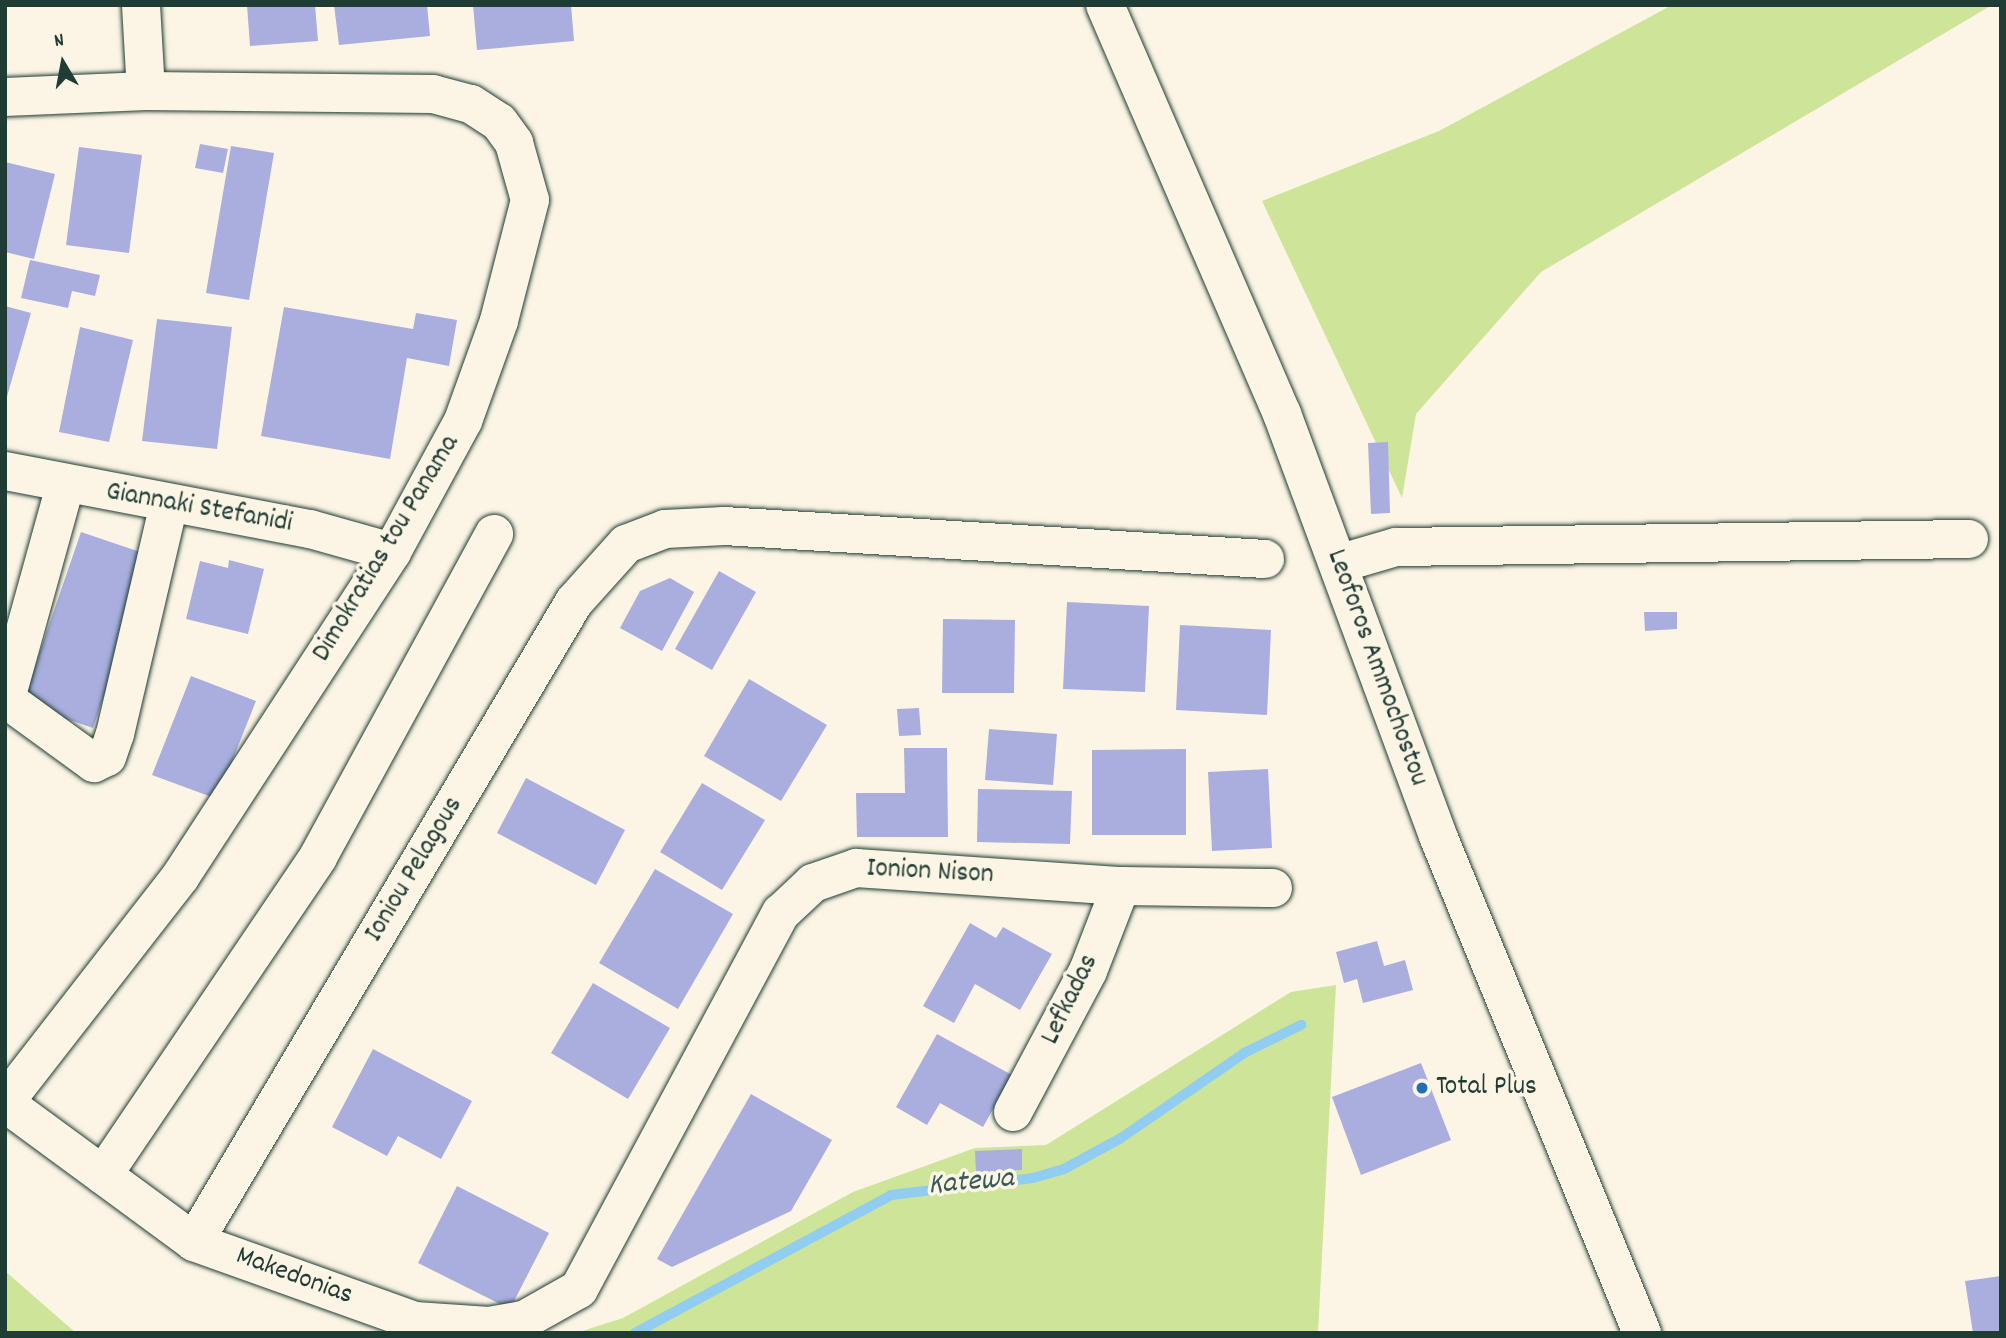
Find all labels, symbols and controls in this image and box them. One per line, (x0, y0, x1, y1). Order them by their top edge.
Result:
north arrow (28, 28, 98, 98)
text: N (52, 28, 66, 56)
street label: Dimokratias tou Panama (306, 430, 468, 668)
street label: Giannaki Stefanidi (103, 476, 295, 542)
street label: Leoforos Ammochostou (1318, 545, 1434, 791)
street label: Ioniou Pelagous (358, 791, 472, 949)
street label: Ionion Nison (866, 853, 994, 893)
street label: Lefkadas (1035, 949, 1107, 1051)
place label: Total Plus (1436, 1071, 1537, 1105)
marker: Total Plus (1414, 1080, 1430, 1096)
water label: Katewa (927, 1162, 1015, 1206)
street label: Makedonias (231, 1240, 357, 1314)

